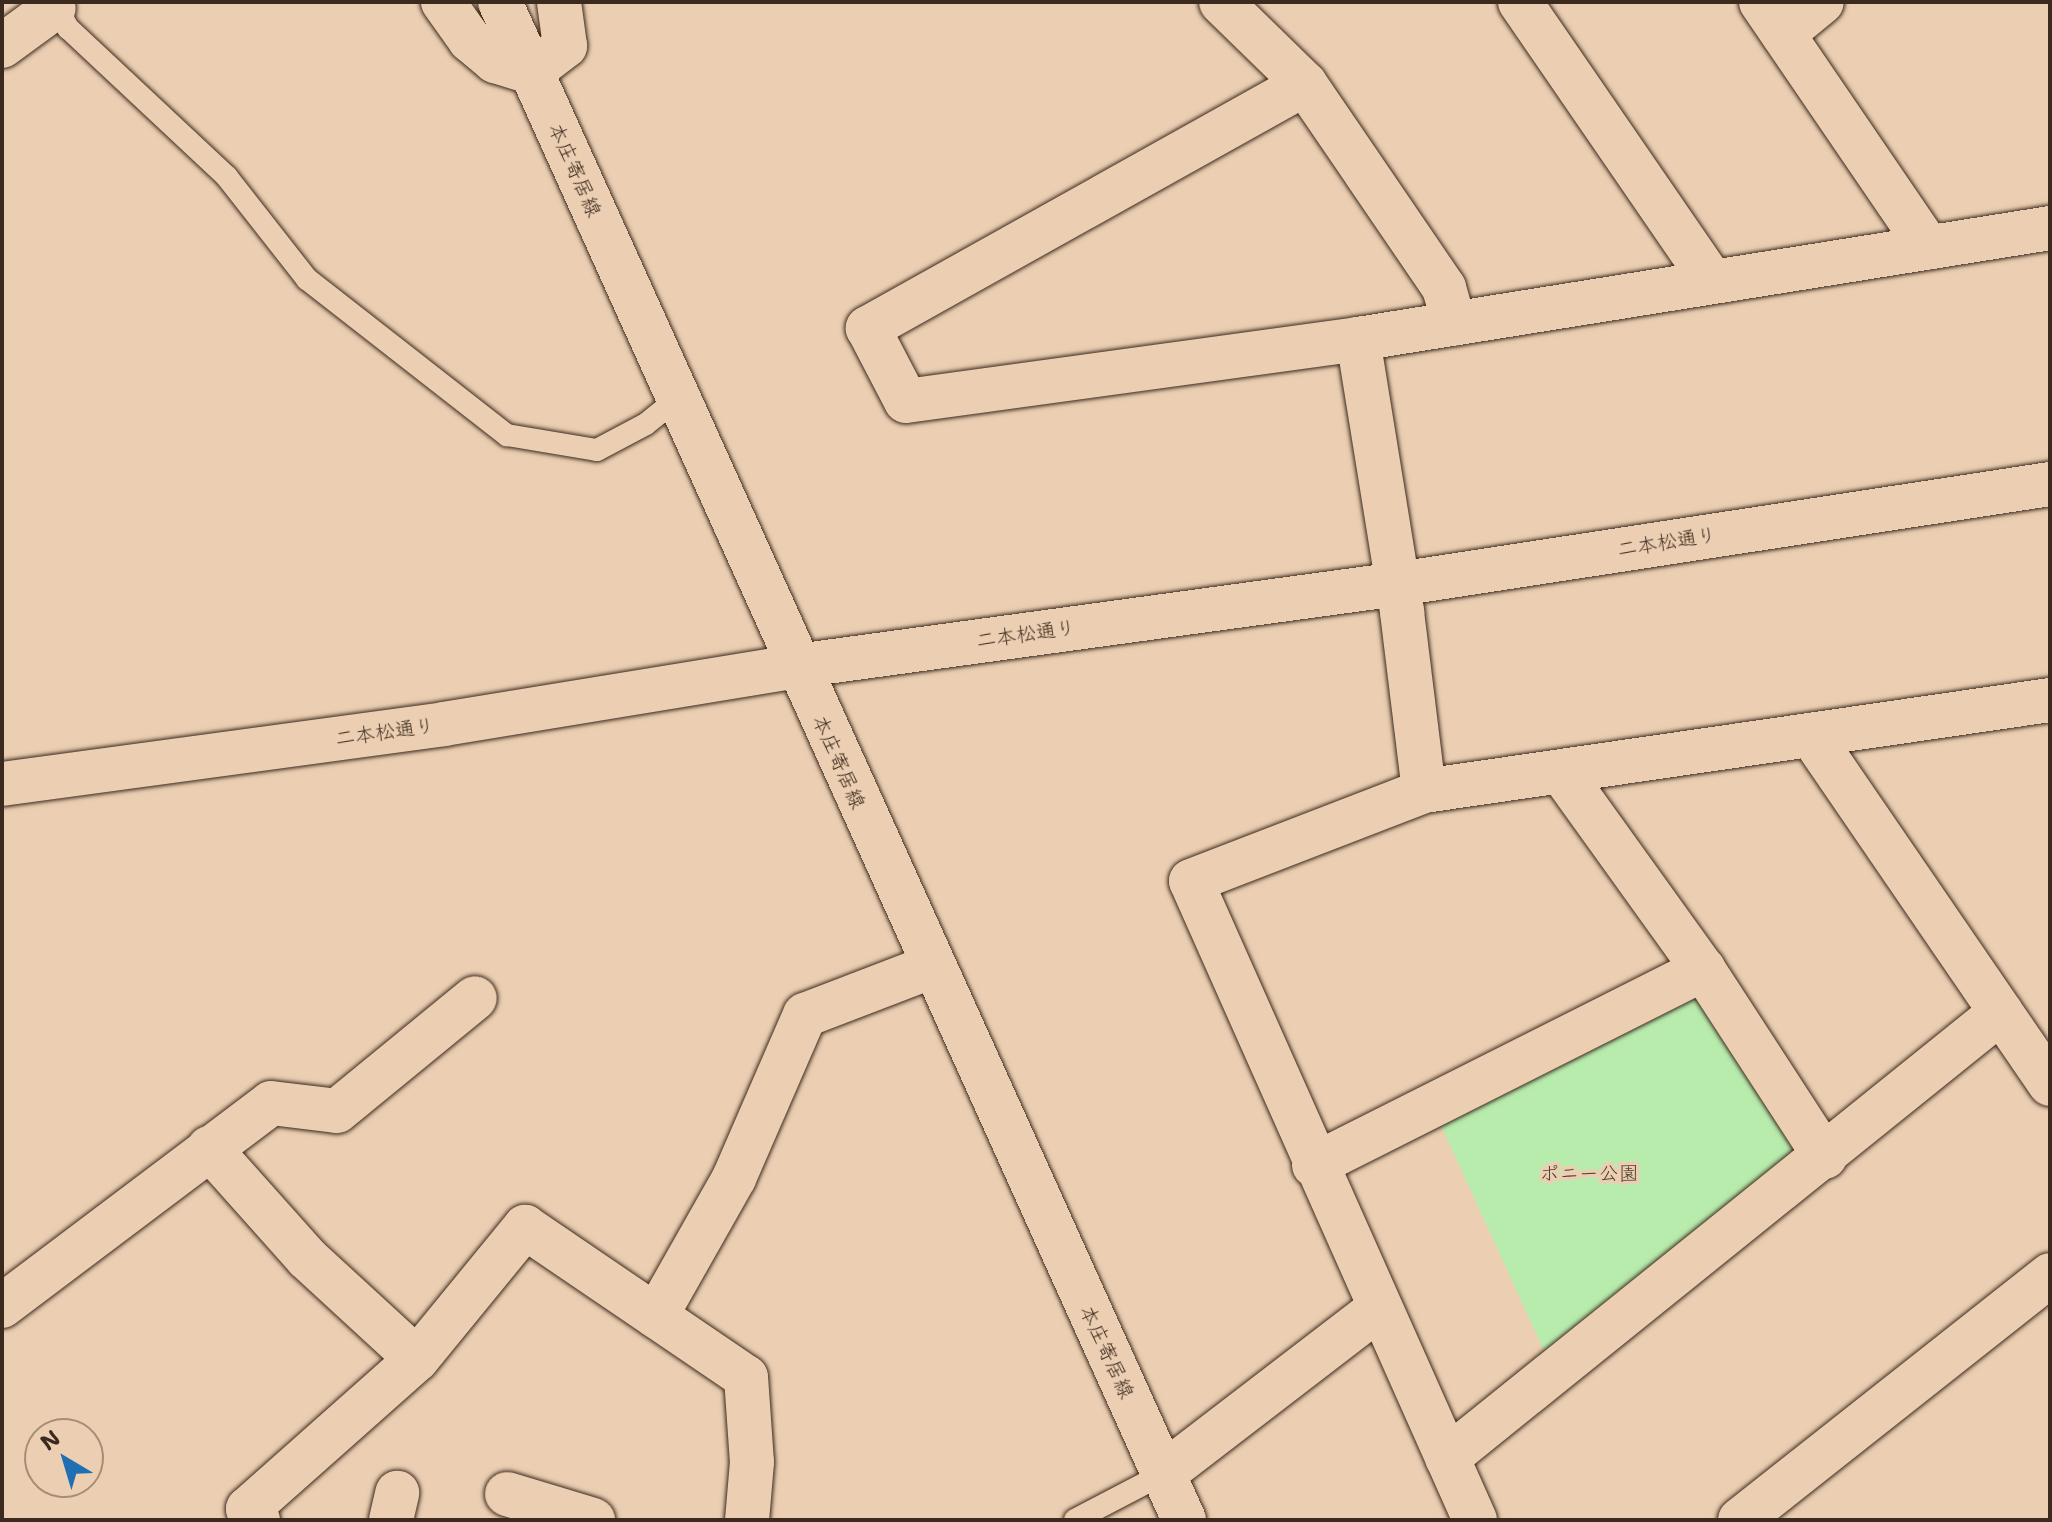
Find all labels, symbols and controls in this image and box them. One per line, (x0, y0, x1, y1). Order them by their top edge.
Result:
street label: 本庄寄居線 (544, 119, 606, 221)
street label: 二本松通り (1616, 522, 1718, 562)
street label: 二本松通り (975, 615, 1077, 653)
street label: 本庄寄居線 (808, 711, 870, 813)
street label: 二本松通り (334, 713, 436, 751)
park label: ポニー公園 (1539, 1161, 1639, 1185)
street label: 本庄寄居線 (1075, 1302, 1139, 1402)
north arrow (24, 1418, 104, 1498)
text: N (34, 1423, 66, 1457)

